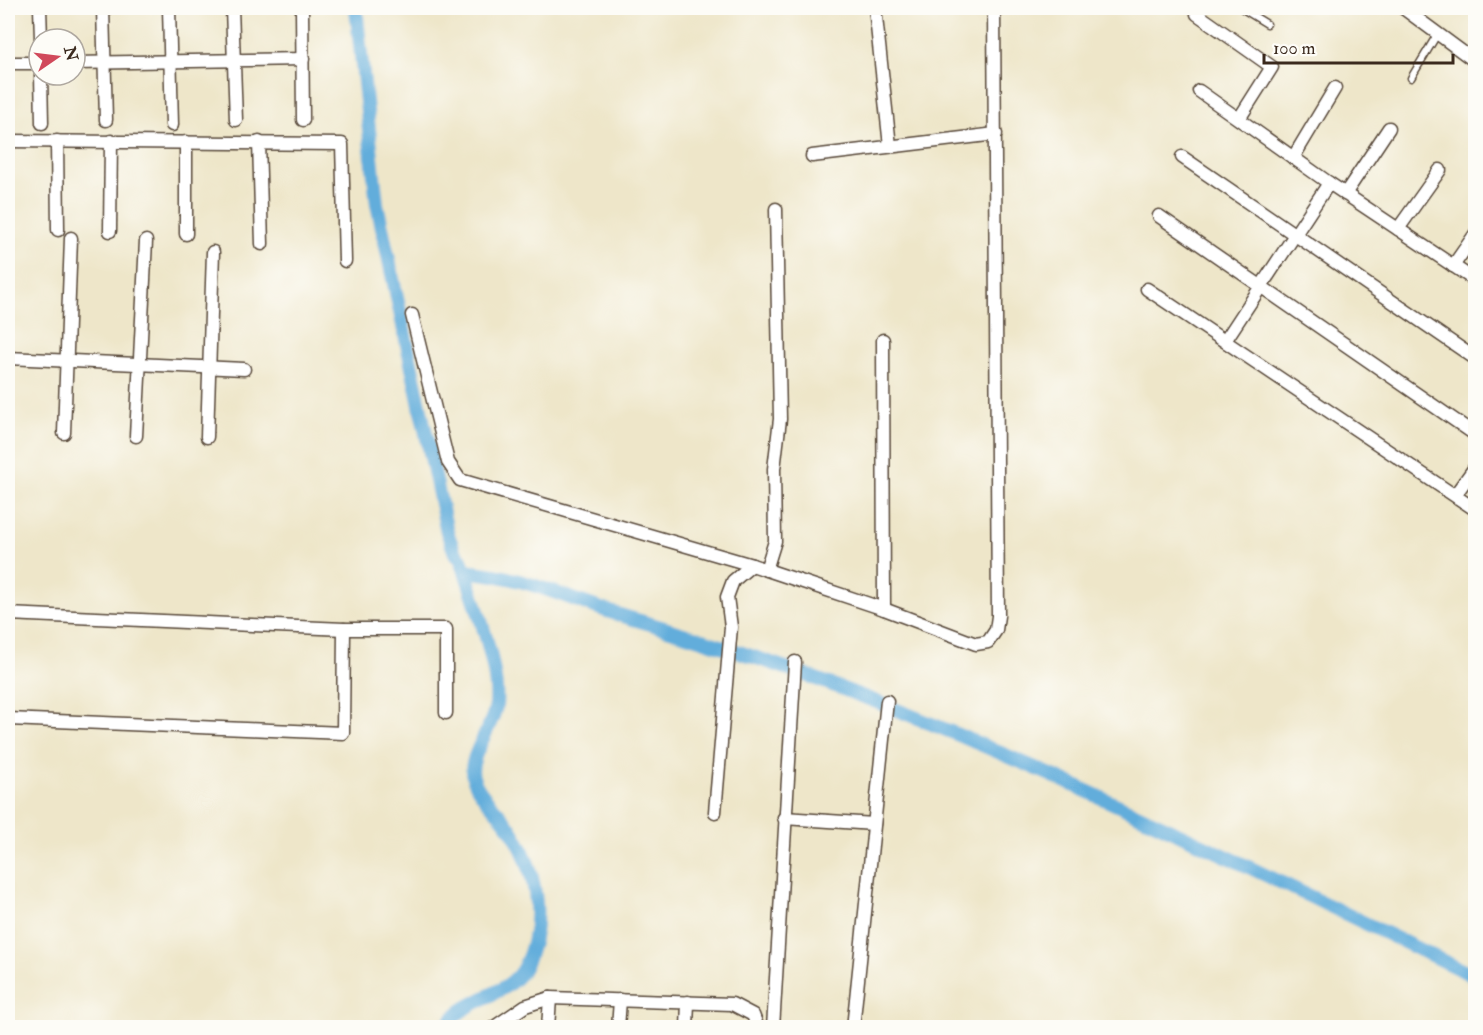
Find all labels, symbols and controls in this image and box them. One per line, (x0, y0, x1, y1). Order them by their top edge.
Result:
north arrow (27, 27, 87, 87)
scale bar (1264, 27, 1453, 65)
text: 100 m (1273, 37, 1316, 60)
text: N (59, 43, 82, 64)

